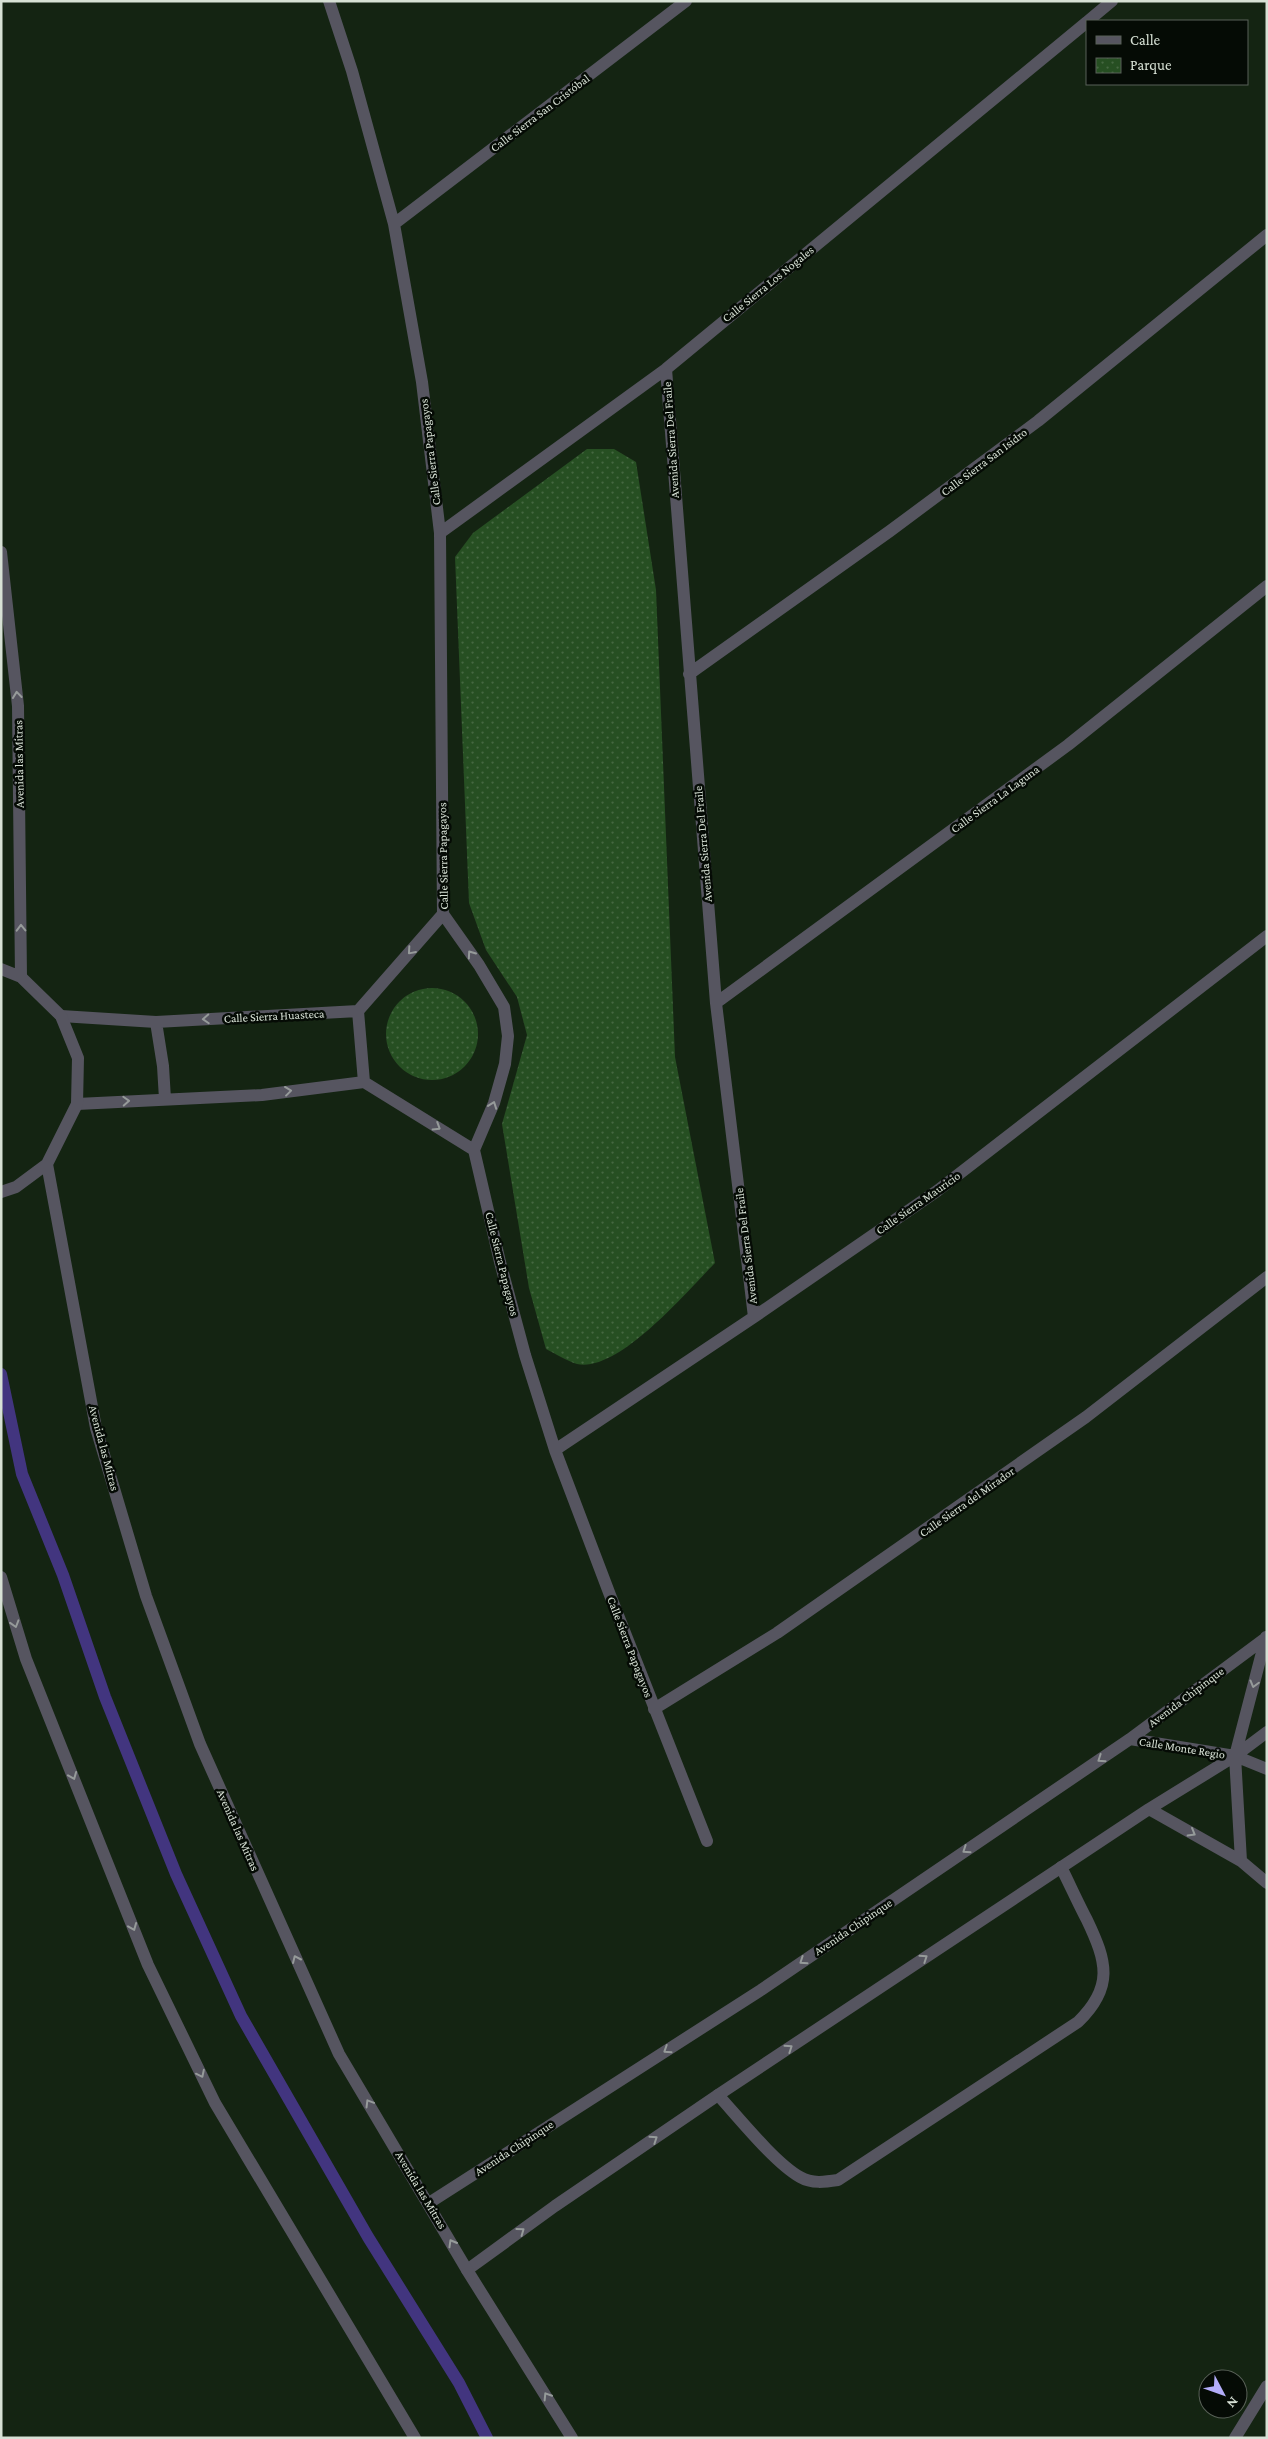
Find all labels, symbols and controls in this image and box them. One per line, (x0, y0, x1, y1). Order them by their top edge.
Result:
legend (1086, 20, 1248, 85)
text: Calle (1130, 32, 1161, 48)
text: Parque (1130, 57, 1172, 74)
street label: Calle Sierra San Cristóbal (488, 71, 592, 155)
street label: Calle Sierra Los Nogales (719, 243, 817, 325)
street label: Avenida Sierra Del Fraile (660, 381, 682, 499)
street label: Calle Sierra Papagayos (416, 398, 443, 506)
street label: Calle Sierra San Isidro (938, 425, 1030, 499)
one-way arrow (12, 691, 23, 699)
street label: Avenida las Mitras (11, 720, 27, 808)
street label: Calle Sierra La Laguna (948, 762, 1042, 836)
street label: Avenida Sierra Del Fraile (691, 785, 715, 903)
street label: Calle Sierra Papagayos (435, 802, 451, 910)
one-way arrow (15, 924, 26, 932)
one-way arrow (408, 945, 417, 954)
one-way arrow (468, 950, 477, 960)
street label: Calle Sierra Huasteca (223, 1006, 325, 1026)
one-way arrow (202, 1014, 210, 1025)
one-way arrow (284, 1087, 292, 1097)
one-way arrow (122, 1096, 130, 1107)
one-way arrow (487, 1101, 497, 1110)
one-way arrow (431, 1120, 440, 1130)
street label: Calle Sierra Mauricio (873, 1169, 963, 1237)
street label: Avenida Sierra Del Fraile (732, 1187, 760, 1305)
street label: Calle Sierra Papagayos (482, 1210, 522, 1318)
street label: Avenida las Mitras (86, 1404, 122, 1493)
street label: Calle Sierra del Mirador (917, 1464, 1018, 1540)
street label: Calle Sierra Papagayos (604, 1594, 656, 1700)
one-way arrow (10, 1619, 20, 1627)
street label: Avenida Chipinque (1145, 1664, 1227, 1730)
one-way arrow (1249, 1680, 1259, 1688)
street label: Calle Monte Regio (1138, 1734, 1226, 1762)
one-way arrow (1097, 1753, 1106, 1762)
one-way arrow (67, 1771, 77, 1779)
street label: Avenida las Mitras (214, 1787, 262, 1873)
one-way arrow (1186, 1827, 1195, 1837)
one-way arrow (963, 1844, 972, 1853)
street label: Avenida Chipinque (811, 1896, 895, 1958)
one-way arrow (127, 1922, 137, 1930)
one-way arrow (291, 1955, 302, 1964)
one-way arrow (799, 1955, 809, 1964)
one-way arrow (919, 1955, 928, 1964)
one-way arrow (663, 2044, 672, 2053)
one-way arrow (784, 2044, 793, 2054)
one-way arrow (195, 2069, 205, 2078)
one-way arrow (365, 2100, 375, 2109)
street label: Avenida Chipinque (472, 2117, 556, 2179)
one-way arrow (649, 2135, 658, 2145)
street label: Avenida las Mitras (392, 2149, 450, 2232)
one-way arrow (515, 2228, 525, 2237)
one-way arrow (448, 2239, 458, 2248)
north arrow (1198, 2369, 1248, 2419)
one-way arrow (544, 2392, 553, 2402)
text: N (1223, 2394, 1242, 2412)

